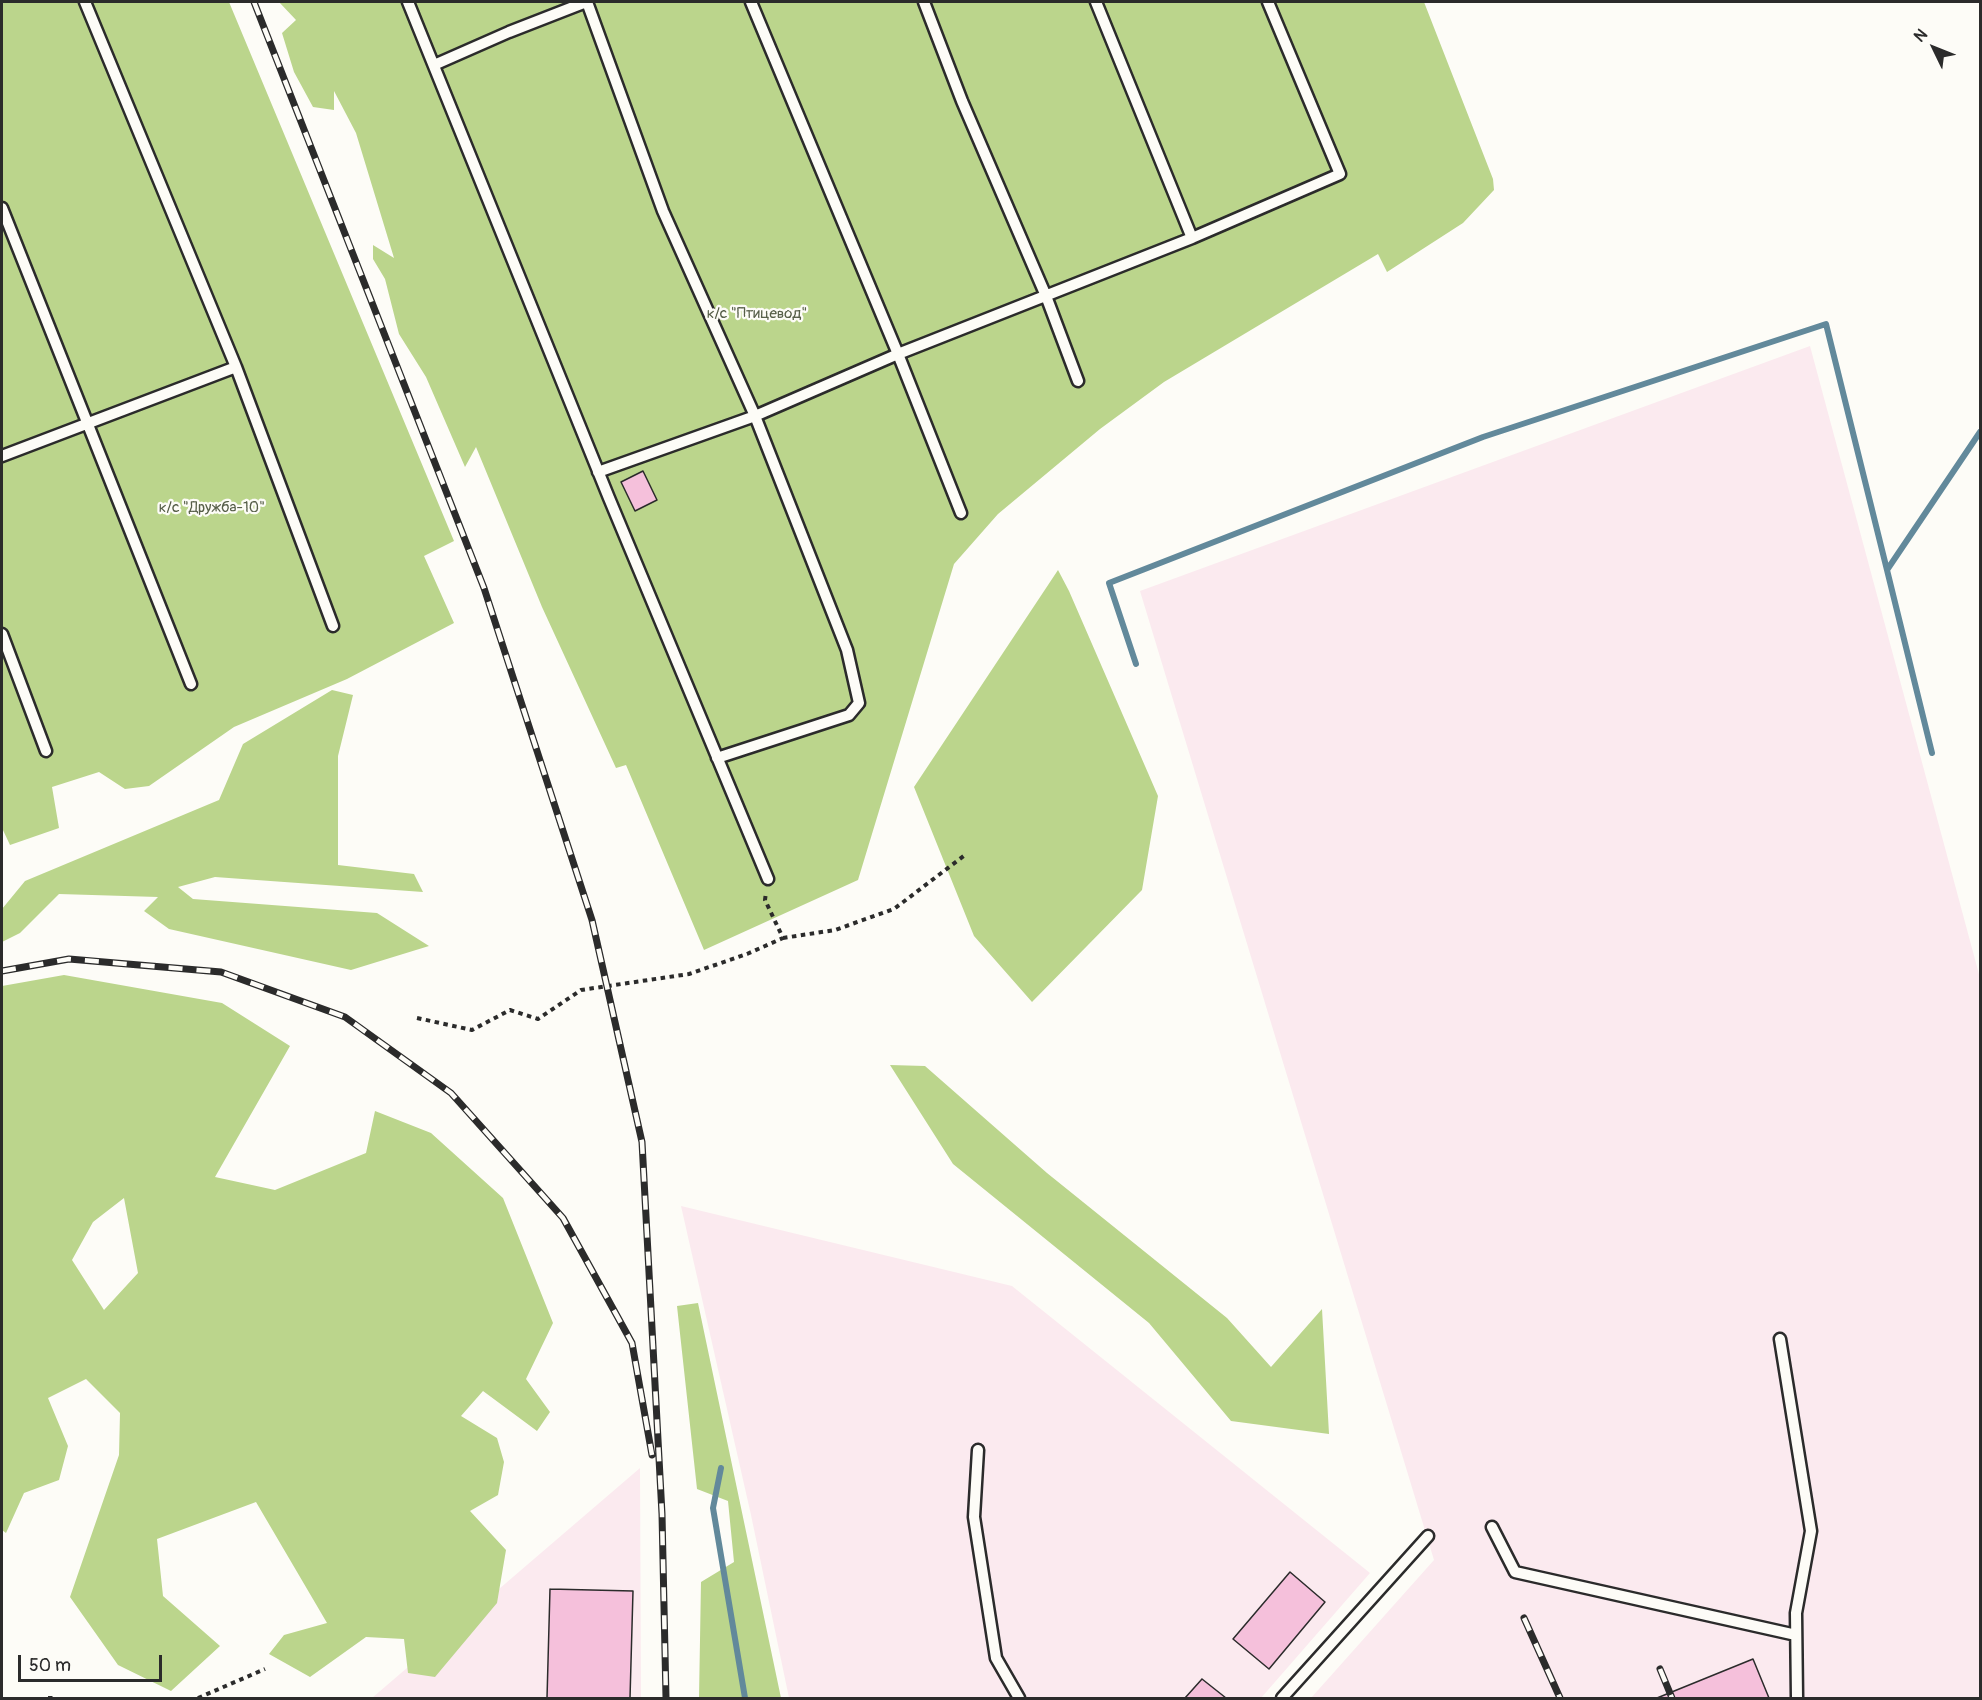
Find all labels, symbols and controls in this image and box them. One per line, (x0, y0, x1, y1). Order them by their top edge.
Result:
north arrow (1904, 18, 1964, 78)
text: N (1910, 25, 1932, 47)
park label: к/с "Птицевод" (707, 305, 807, 323)
park label: к/с "Дружба-10" (159, 499, 265, 517)
scale bar (21, 1643, 165, 1681)
text: 50 m (29, 1654, 71, 1677)

